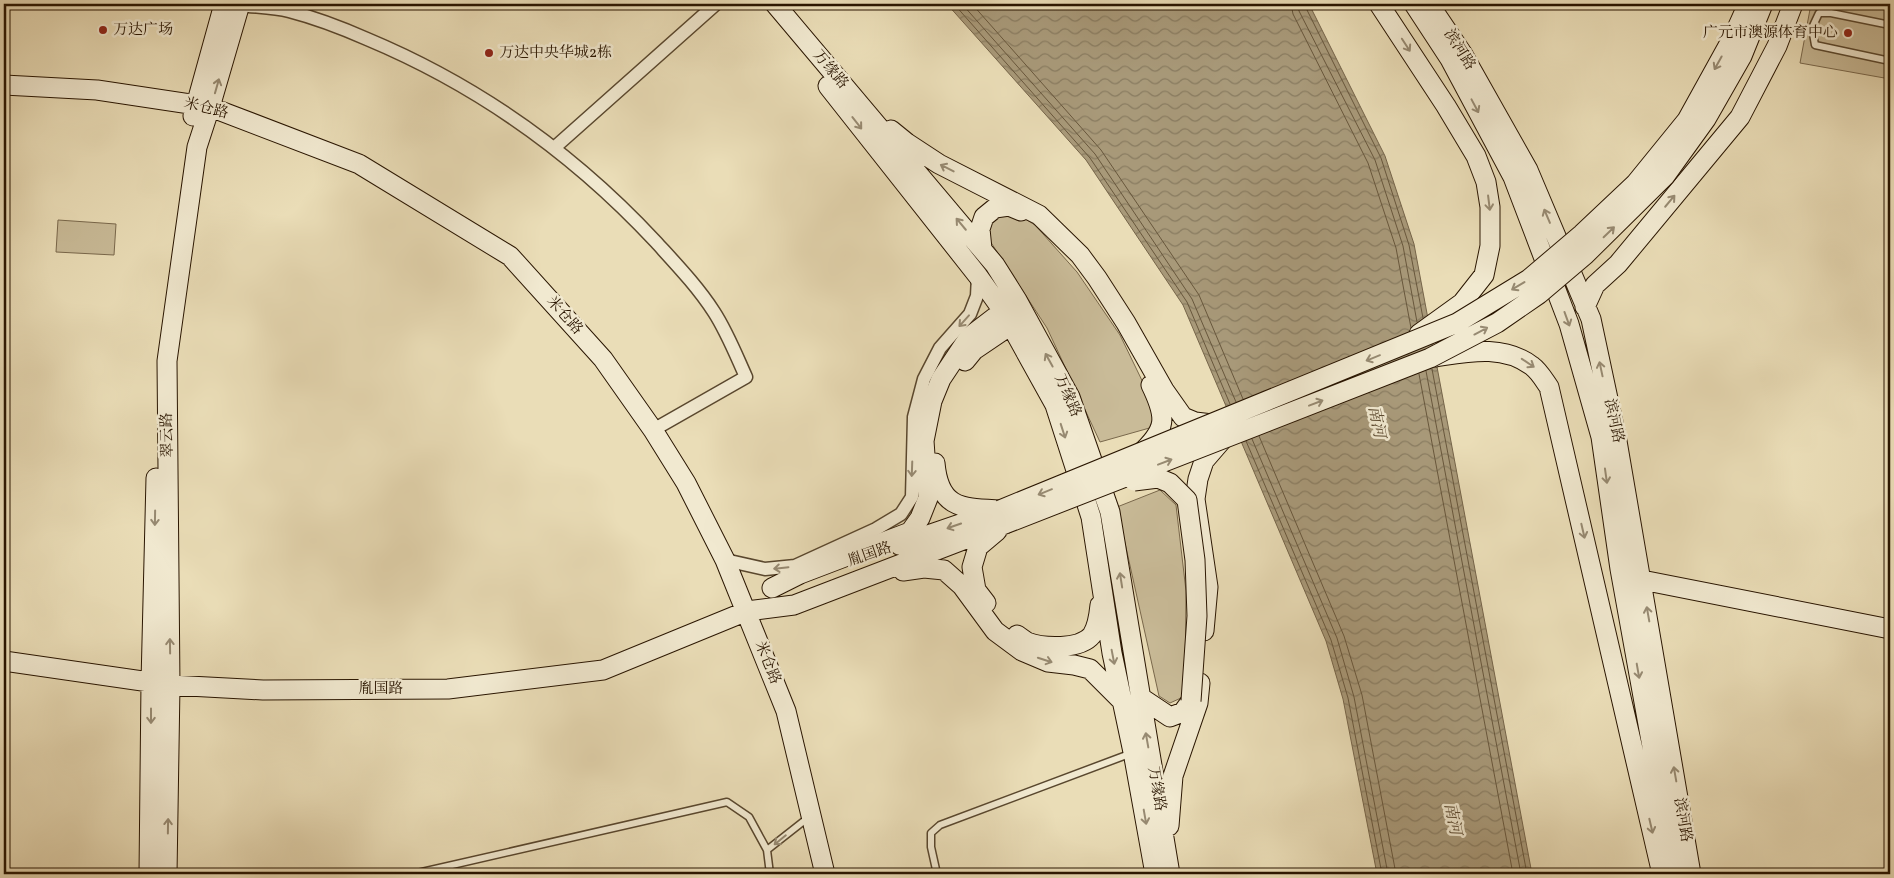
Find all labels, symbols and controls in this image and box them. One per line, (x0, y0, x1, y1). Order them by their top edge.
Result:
place label: 万达广场 (113, 20, 173, 41)
place label: 广元市澳源体育中心 (1703, 23, 1838, 44)
marker: 万达广场 (97, 24, 109, 36)
street label: 滨河路 (1438, 25, 1480, 75)
marker: 广元市澳源体育中心 (1842, 27, 1854, 39)
one-way arrow (1401, 37, 1411, 51)
place label: 万达中央华城2栋 (499, 43, 612, 64)
street label: 万缘路 (807, 46, 853, 94)
marker: 万达中央华城2栋 (483, 47, 495, 59)
one-way arrow (1713, 55, 1723, 70)
one-way arrow (212, 78, 222, 94)
street label: 米仓路 (182, 93, 230, 125)
one-way arrow (1470, 98, 1480, 112)
one-way arrow (852, 116, 862, 130)
one-way arrow (940, 163, 955, 173)
one-way arrow (1484, 195, 1494, 211)
one-way arrow (1664, 195, 1675, 208)
one-way arrow (1542, 209, 1551, 224)
one-way arrow (955, 218, 967, 231)
one-way arrow (1603, 226, 1616, 238)
one-way arrow (1512, 281, 1526, 291)
street label: 米仓路 (541, 292, 587, 340)
one-way arrow (1563, 310, 1572, 326)
one-way arrow (958, 315, 970, 328)
one-way arrow (1473, 326, 1488, 335)
one-way arrow (1044, 353, 1054, 368)
one-way arrow (1366, 353, 1381, 363)
one-way arrow (1520, 358, 1534, 368)
one-way arrow (1596, 361, 1606, 377)
street label: 万缘路 (1048, 371, 1086, 421)
street label: 滨河路 (1598, 397, 1628, 445)
one-way arrow (1308, 398, 1323, 407)
water label: 南河 (1362, 404, 1390, 443)
street label: 翠云路 (157, 412, 179, 458)
one-way arrow (1059, 423, 1069, 439)
one-way arrow (1157, 457, 1172, 466)
one-way arrow (908, 461, 917, 477)
one-way arrow (1602, 467, 1612, 483)
one-way arrow (1037, 489, 1052, 498)
one-way arrow (150, 510, 160, 526)
one-way arrow (947, 522, 962, 531)
one-way arrow (1579, 522, 1588, 538)
street label: 胤国路 (845, 538, 895, 572)
one-way arrow (773, 563, 789, 573)
one-way arrow (1116, 572, 1126, 588)
one-way arrow (1642, 607, 1652, 623)
one-way arrow (165, 638, 175, 654)
street label: 米仓路 (749, 638, 785, 688)
one-way arrow (1109, 649, 1118, 665)
one-way arrow (1037, 655, 1053, 665)
one-way arrow (1634, 662, 1644, 678)
street label: 胤国路 (358, 679, 404, 700)
one-way arrow (146, 707, 155, 723)
one-way arrow (1142, 732, 1152, 748)
street label: 万缘路 (1142, 765, 1170, 813)
one-way arrow (1669, 767, 1679, 783)
street label: 滨河路 (1668, 796, 1696, 844)
water label: 南河 (1438, 801, 1466, 840)
one-way arrow (1141, 808, 1150, 824)
one-way arrow (1647, 817, 1656, 833)
one-way arrow (163, 818, 173, 834)
one-way arrow (774, 834, 787, 845)

